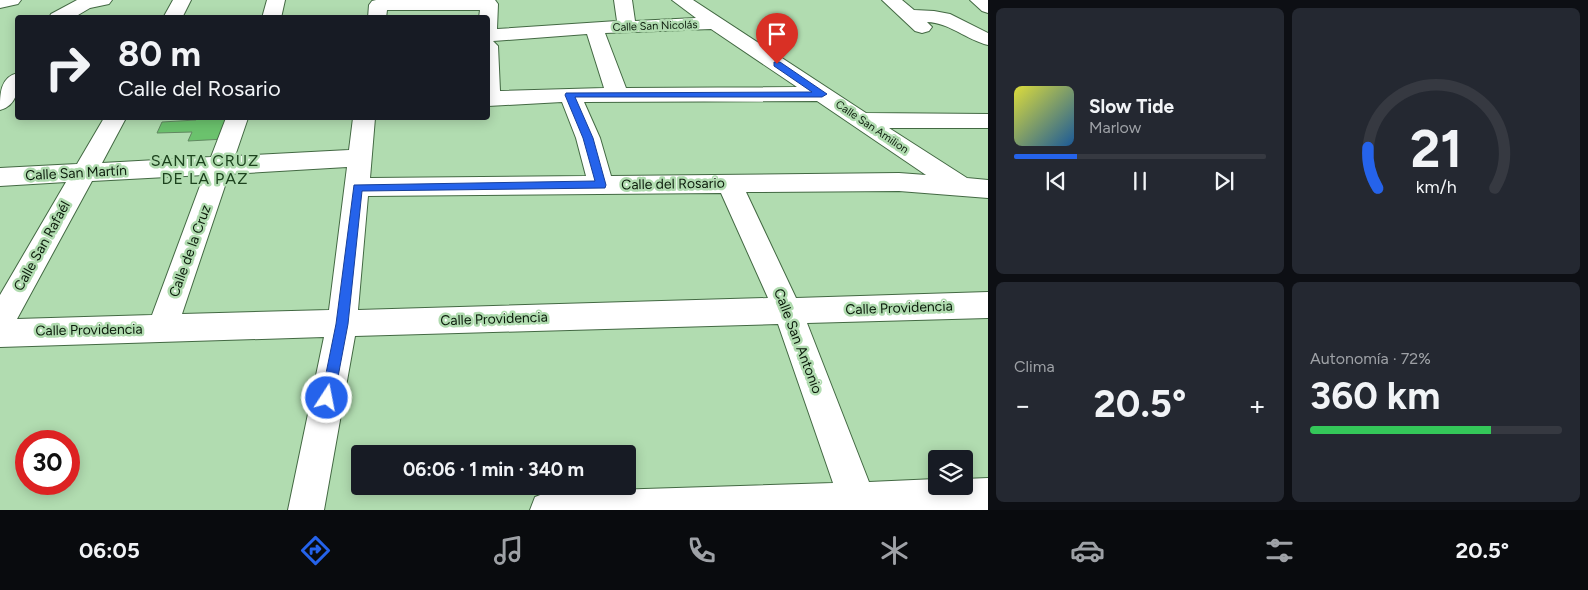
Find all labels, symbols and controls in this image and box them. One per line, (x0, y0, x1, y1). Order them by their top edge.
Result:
pin (756, 13, 798, 64)
street label: Calle San Nicolás (612, 18, 698, 34)
icon: arrive (763, 20, 791, 48)
text: 80 m (118, 33, 201, 75)
icon: right (35, 35, 100, 100)
text: Calle del Rosario (118, 75, 281, 102)
text: Slow Tide (1089, 95, 1174, 118)
street label: Calle San Amilion (833, 98, 911, 156)
text: Marlow (1089, 118, 1141, 137)
text: 21 (1410, 118, 1462, 180)
district label: SANTA CRUZ DE LA PAZ (151, 151, 259, 188)
street label: Calle San Martín (25, 162, 127, 184)
icon: previous (1042, 167, 1070, 195)
icon: pause (1126, 167, 1154, 195)
icon: next (1210, 167, 1238, 195)
street label: Calle del Rosario (621, 175, 725, 193)
text: km/h (1416, 176, 1456, 197)
street label: Calle San Rafaél (10, 198, 74, 294)
street label: Calle de la Cruz (165, 202, 215, 299)
street label: Calle San Antonio (770, 286, 826, 396)
street label: Calle Providencia (845, 298, 953, 318)
street label: Calle Providencia (440, 309, 548, 329)
street label: Calle Providencia (35, 321, 143, 339)
text: Autonomía · 72% (1310, 349, 1431, 368)
text: Clima (1014, 357, 1055, 376)
position arrow (300, 371, 352, 423)
text: 360 km (1310, 373, 1440, 419)
text: 20.5° (1094, 381, 1186, 427)
text: − (1014, 388, 1031, 422)
text: + (1249, 388, 1266, 422)
speed limit sign: 30 (15, 430, 80, 495)
map controls (928, 450, 973, 495)
button: layers (928, 450, 973, 495)
text: 06:06 · 1 min · 340 m (403, 458, 584, 481)
icon: directions (298, 533, 333, 568)
icon: music (491, 533, 526, 568)
icon: phone (684, 533, 719, 568)
icon: climate (877, 533, 912, 568)
icon: car (1070, 533, 1105, 568)
icon: filters (1262, 533, 1297, 568)
text: 06:05 (79, 537, 140, 564)
text: 20.5° (1455, 537, 1509, 564)

